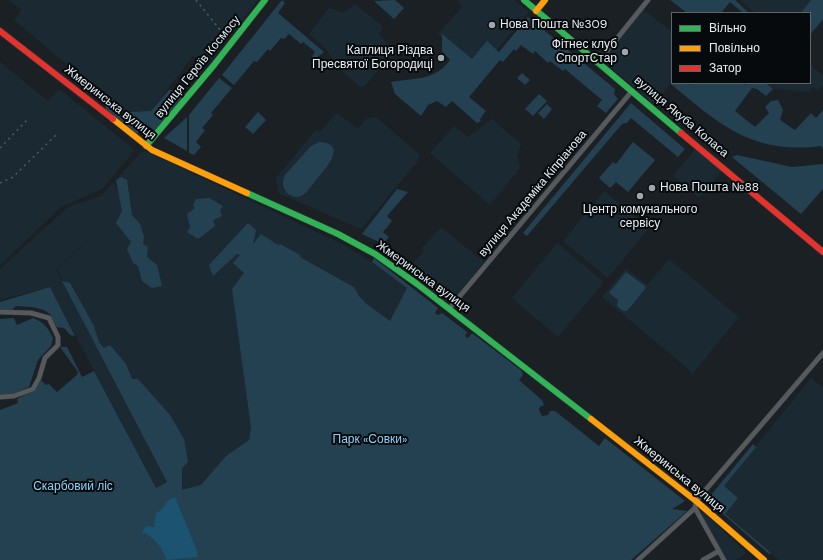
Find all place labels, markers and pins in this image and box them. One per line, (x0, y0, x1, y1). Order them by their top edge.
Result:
place label: Нова Пошта №309 (500, 18, 607, 32)
marker: Нова Пошта №309 (487, 20, 497, 30)
place label: Фітнес клуб СпортСтар (552, 38, 617, 66)
place label: Каплиця Різдва Пресвятої Богородиці (312, 44, 433, 72)
marker: Фітнес клуб СпортСтар (620, 47, 630, 57)
marker: Каплиця Різдва Пресвятої Богородиці (436, 53, 446, 63)
place label: Нова Пошта №88 (660, 181, 759, 195)
marker: Нова Пошта №88 (647, 183, 657, 193)
marker: Центр комунального сервісу (635, 191, 645, 201)
place label: Центр комунального сервісу (583, 203, 697, 231)

